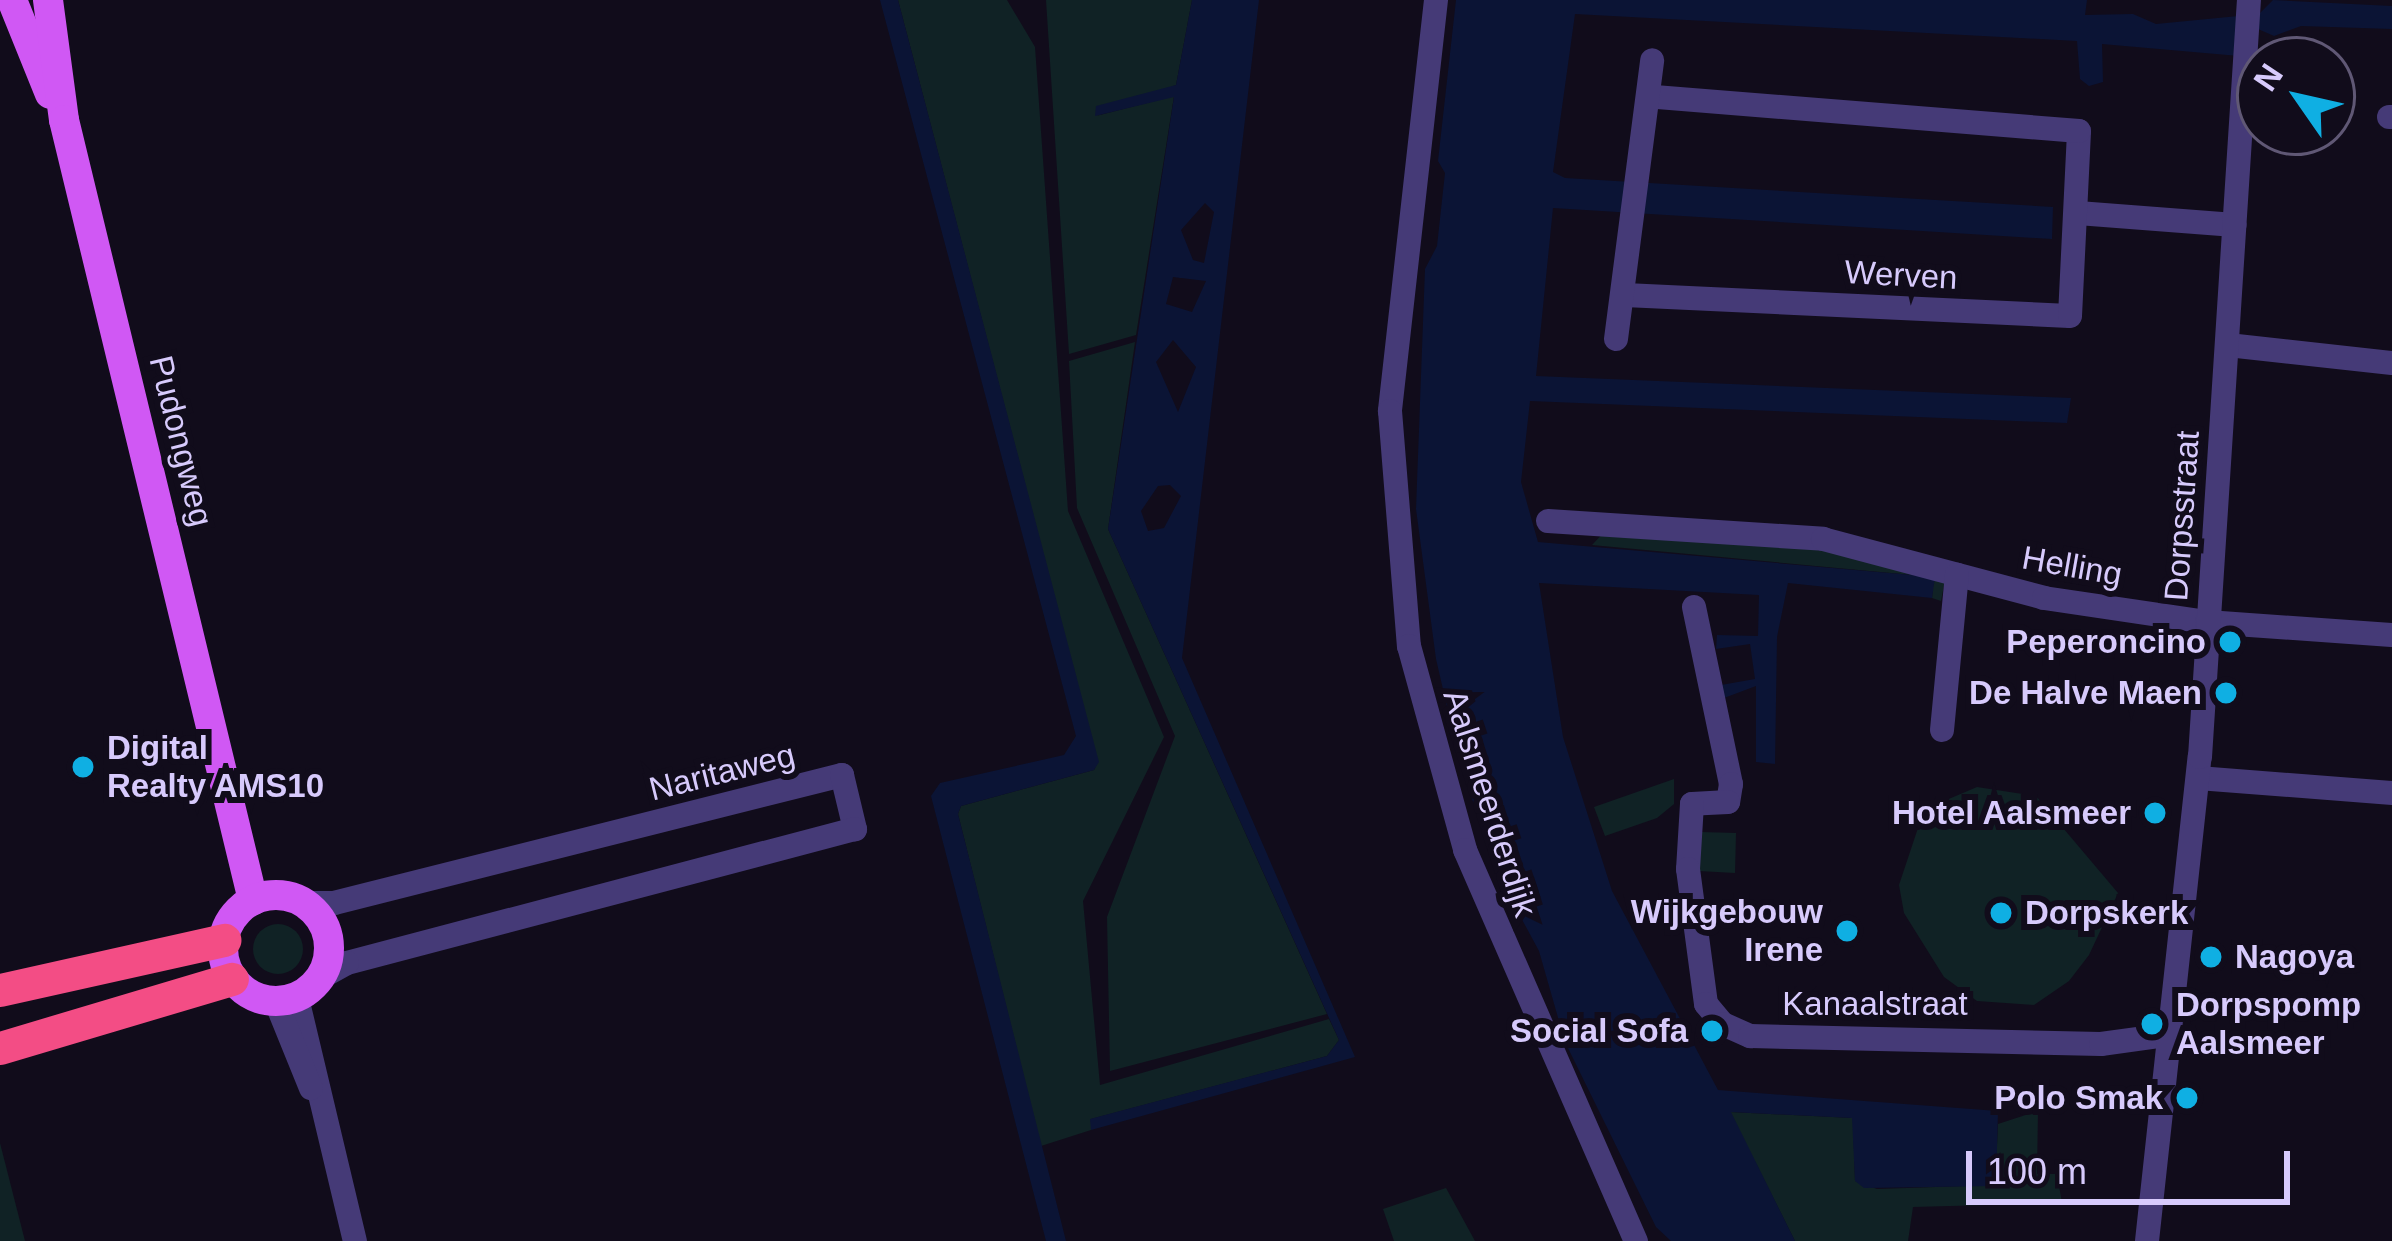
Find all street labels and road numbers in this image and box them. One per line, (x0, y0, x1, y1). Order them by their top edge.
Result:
street label: Werven (1843, 252, 1959, 298)
street label: Pudongweg (141, 352, 221, 530)
street label: Dorpsstraat (2156, 430, 2208, 602)
street label: Helling (2019, 538, 2125, 594)
street label: Aalsmeerderdijk (1435, 684, 1545, 922)
street label: Naritaweg (645, 735, 799, 809)
street label: Kanaalstraat (1782, 984, 1968, 1024)

